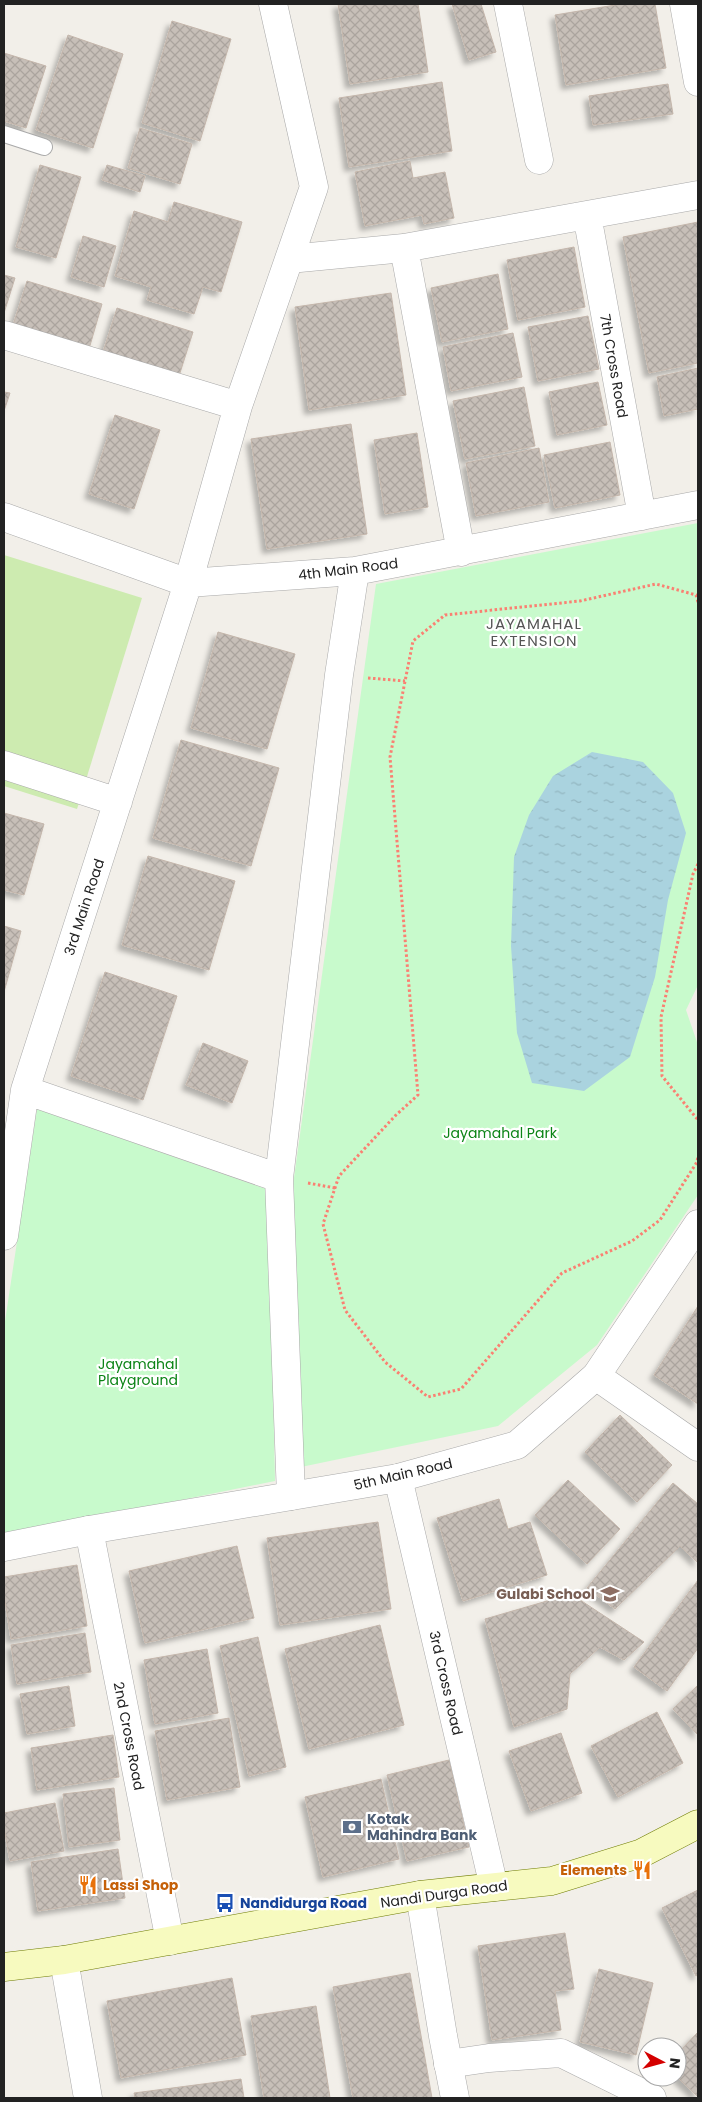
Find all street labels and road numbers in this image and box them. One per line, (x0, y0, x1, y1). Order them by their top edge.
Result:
street label: 7th Cross Road (595, 312, 633, 420)
street label: 4th Main Road (297, 553, 399, 585)
street label: 3rd Main Road (59, 856, 109, 958)
street label: 5th Main Road (352, 1453, 454, 1495)
street label: 3rd Cross Road (424, 1629, 468, 1737)
street label: 2nd Cross Road (109, 1680, 149, 1792)
street label: Nandi Durga Road (379, 1875, 509, 1913)

